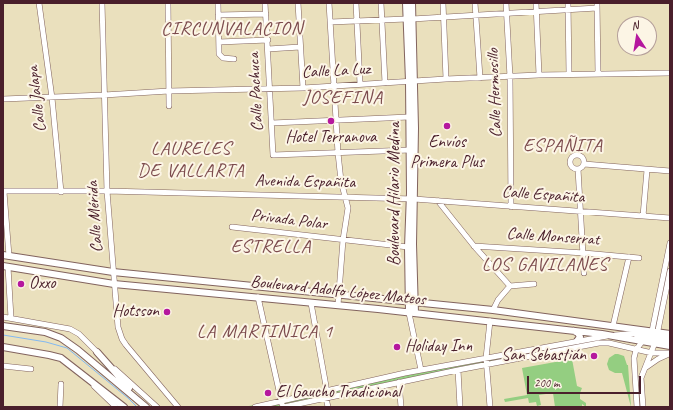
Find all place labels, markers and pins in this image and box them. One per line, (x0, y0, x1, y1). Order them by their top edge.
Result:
marker: Hotel Terranova (326, 116, 336, 126)
marker: Envíos Primera Plus (442, 121, 452, 131)
place label: Hotel Terranova (285, 128, 377, 148)
place label: Envíos Primera Plus (410, 133, 484, 173)
place label: Oxxo (29, 274, 56, 294)
marker: Oxxo (16, 279, 26, 289)
place label: Hotsson (113, 302, 159, 322)
marker: Hotsson (162, 307, 172, 317)
place label: Holiday Inn (405, 337, 472, 357)
marker: Holiday Inn (392, 342, 402, 352)
place label: San Sebastián (501, 346, 586, 366)
marker: San Sebastián (589, 351, 599, 361)
place label: El Gaucho Tradicional (276, 383, 400, 403)
marker: El Gaucho Tradicional (263, 388, 273, 398)

